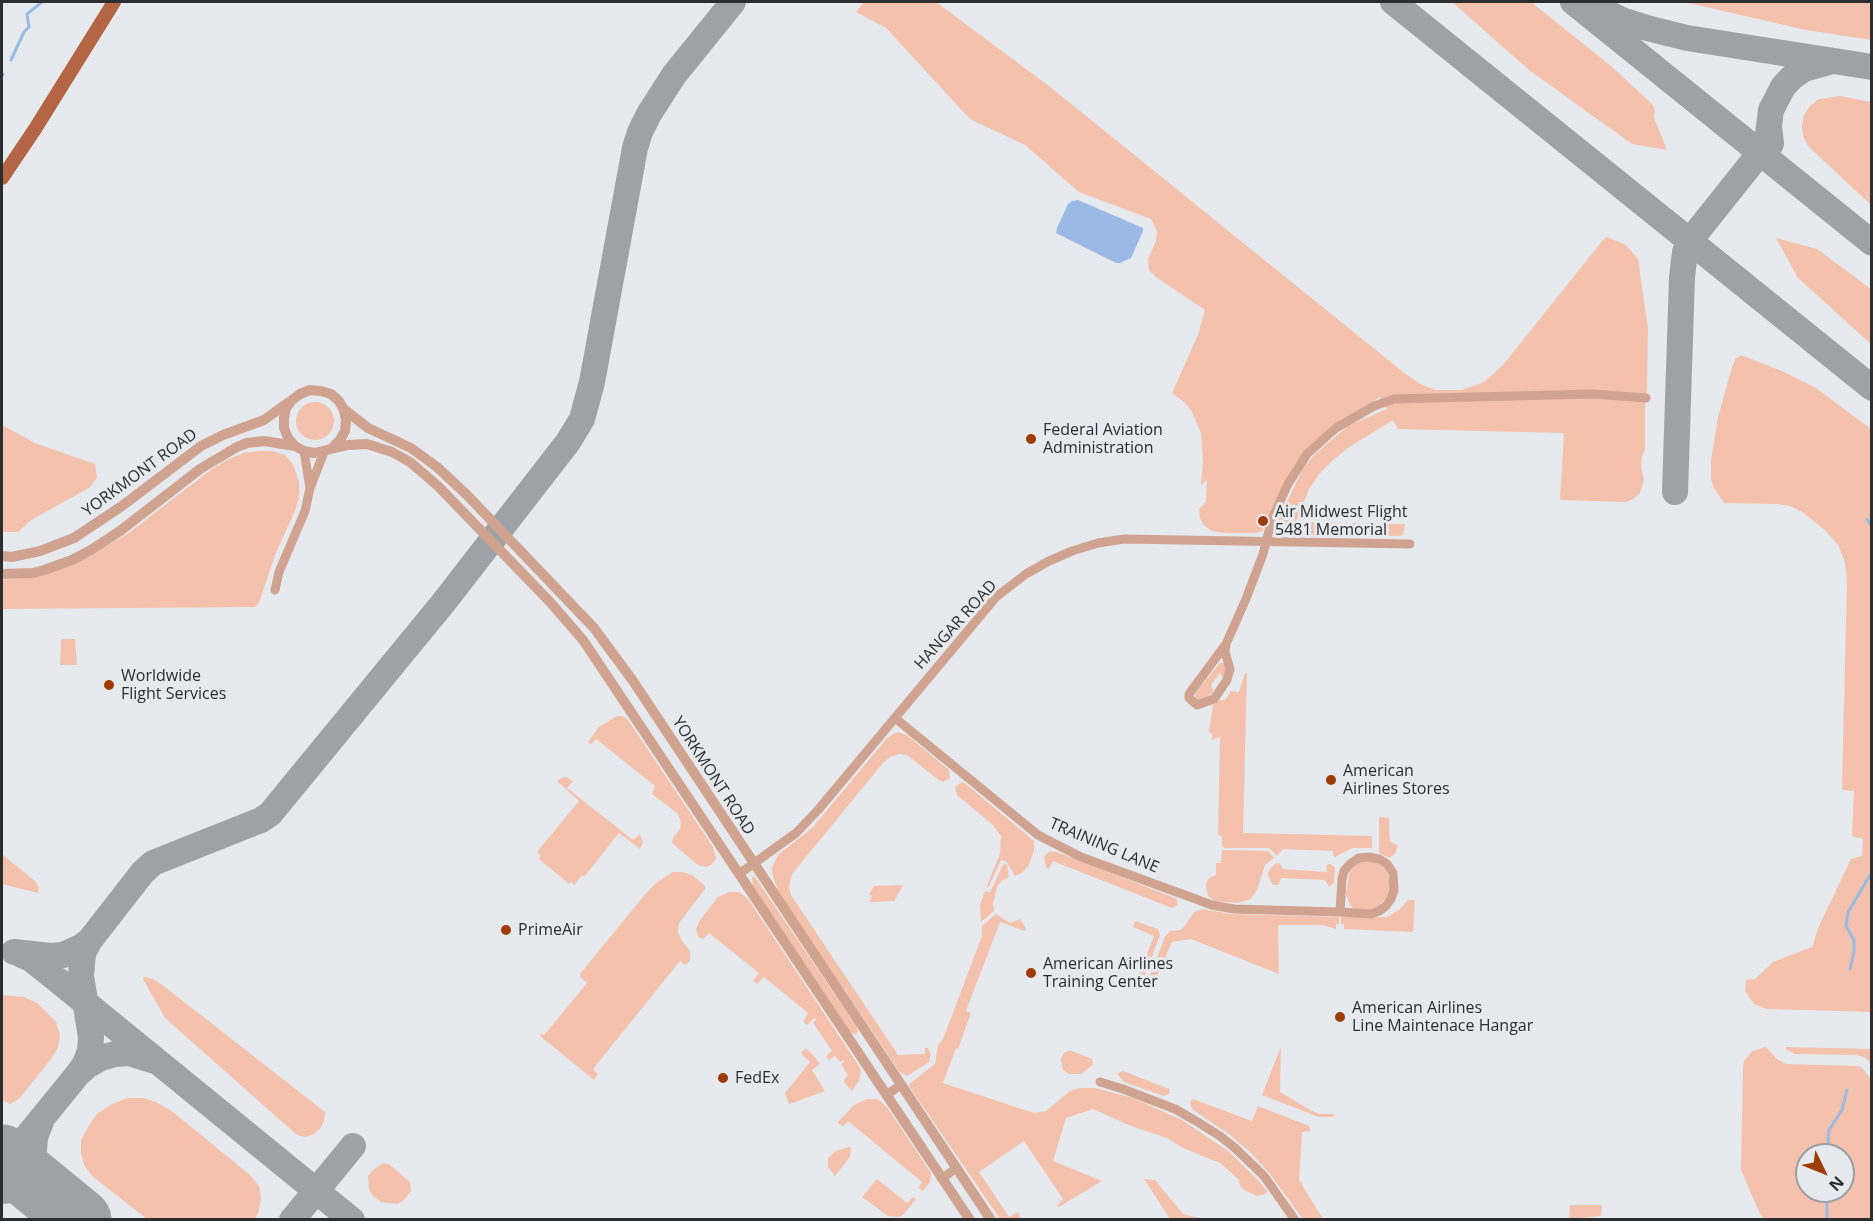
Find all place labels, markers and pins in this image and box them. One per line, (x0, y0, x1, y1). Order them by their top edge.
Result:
place label: Federal Aviation Administration (1043, 420, 1163, 458)
marker: Federal Aviation Administration (1024, 432, 1038, 446)
place label: Air Midwest Flight 5481 Memorial (1275, 502, 1407, 540)
marker: Air Midwest Flight 5481 Memorial (1256, 514, 1270, 528)
place label: Worldwide Flight Services (121, 666, 226, 704)
marker: Worldwide Flight Services (102, 678, 116, 692)
place label: American Airlines Stores (1343, 761, 1450, 799)
marker: American Airlines Stores (1324, 773, 1338, 787)
place label: PrimeAir (518, 920, 583, 940)
marker: PrimeAir (499, 923, 513, 937)
place label: American Airlines Training Center (1043, 954, 1173, 992)
marker: American Airlines Training Center (1024, 966, 1038, 980)
place label: American Airlines Line Maintenace Hangar (1352, 998, 1533, 1036)
marker: American Airlines Line Maintenace Hangar (1333, 1010, 1347, 1024)
place label: FedEx (735, 1068, 779, 1088)
marker: FedEx (716, 1071, 730, 1085)

